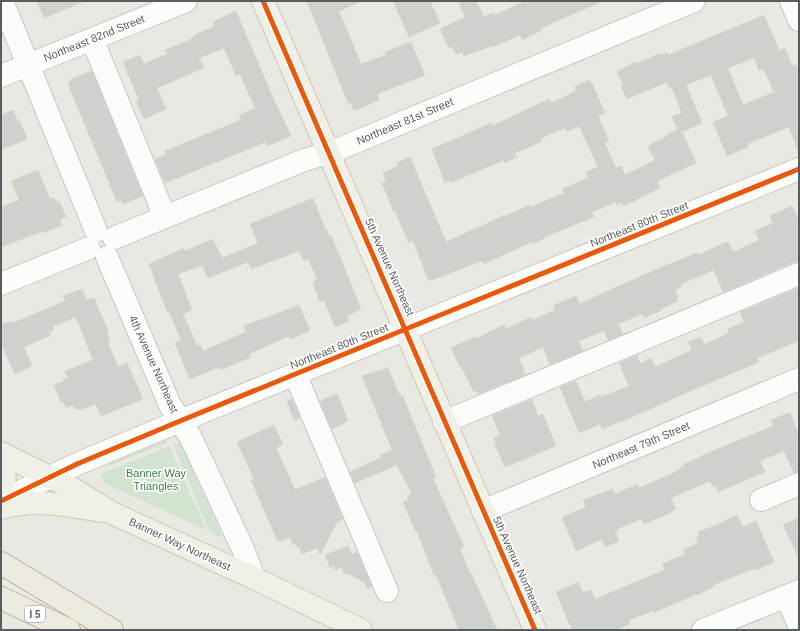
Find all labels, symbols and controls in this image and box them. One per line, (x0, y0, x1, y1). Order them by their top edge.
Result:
street label: Northeast 82nd Street (42, 12, 146, 64)
street label: Northeast 81st Street (355, 95, 455, 147)
street label: Northeast 80th Street (588, 199, 690, 249)
street label: 5th Avenue Northeast (363, 216, 417, 318)
street label: 4th Avenue Northeast (127, 313, 181, 415)
street label: Northeast 80th Street (288, 321, 390, 371)
street label: Northeast 79th Street (591, 419, 691, 471)
park label: Banner Way Triangles (126, 467, 187, 492)
street label: 5th Avenue Northeast (491, 514, 545, 616)
street label: Banner Way Northeast (127, 515, 233, 573)
road number: I 5 (25, 606, 45, 622)

